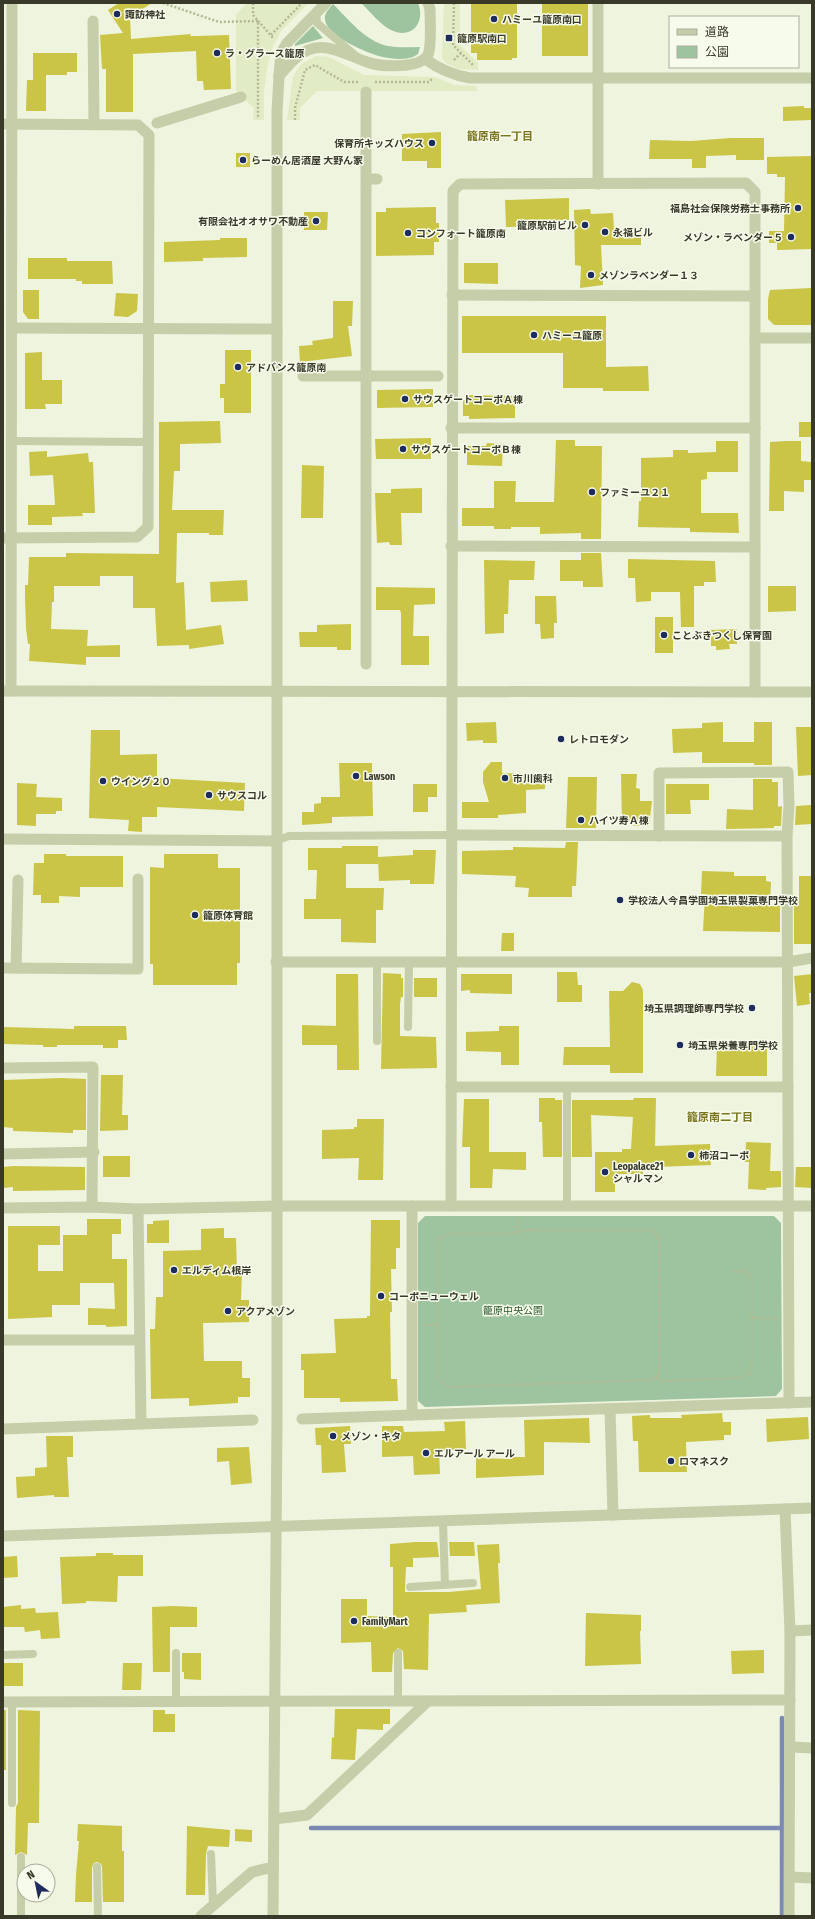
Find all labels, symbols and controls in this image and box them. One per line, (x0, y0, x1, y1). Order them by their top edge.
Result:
marker: 諏訪神社 (112, 9, 122, 19)
place label: 諏訪神社 (125, 9, 166, 21)
marker: ハミーユ籠原南口 (489, 14, 499, 24)
place label: ハミーユ籠原南口 (502, 14, 582, 26)
legend (669, 16, 799, 68)
text: 道路 (705, 25, 729, 39)
marker: 籠原駅南口 (444, 33, 454, 43)
place label: 籠原駅南口 (457, 33, 507, 45)
text: 公園 (705, 45, 729, 59)
marker: ラ・グラース籠原 (212, 48, 222, 58)
place label: ラ・グラース籠原 (225, 48, 305, 60)
district label: 籠原南一丁目 (467, 130, 533, 143)
place label: 保育所キッズハウス (334, 138, 424, 150)
marker: 保育所キッズハウス (427, 138, 437, 148)
marker: らーめん居酒屋 大野ん家 (238, 155, 248, 165)
place label: らーめん居酒屋 大野ん家 (251, 155, 363, 167)
place label: 福島社会保険労務士事務所 (670, 203, 790, 215)
marker: 福島社会保険労務士事務所 (793, 203, 803, 213)
place label: 有限会社オオサワ不動産 (198, 216, 308, 228)
marker: 有限会社オオサワ不動産 (311, 216, 321, 226)
place label: 籠原駅前ビル (517, 220, 577, 232)
marker: 籠原駅前ビル (580, 220, 590, 230)
marker: 永福ビル (600, 227, 610, 237)
place label: 永福ビル (613, 227, 653, 239)
marker: コンフォート籠原南 (403, 228, 413, 238)
place label: コンフォート籠原南 (416, 228, 506, 240)
place label: メゾン・ラベンダー５ (683, 232, 783, 244)
marker: メゾン・ラベンダー５ (786, 232, 796, 242)
marker: メゾンラベンダー１３ (586, 270, 596, 280)
place label: メゾンラベンダー１３ (599, 270, 699, 282)
marker: ハミーユ籠原 (529, 330, 539, 340)
place label: ハミーユ籠原 (542, 330, 602, 342)
marker: アドバンス籠原南 (233, 362, 243, 372)
place label: アドバンス籠原南 (246, 362, 326, 374)
marker: サウスゲートコーポＡ棟 (400, 394, 410, 404)
place label: サウスゲートコーポＡ棟 (413, 394, 523, 406)
marker: サウスゲートコーポＢ棟 (398, 444, 408, 454)
place label: サウスゲートコーポＢ棟 (411, 444, 521, 456)
marker: ファミーユ２１ (587, 487, 597, 497)
place label: ファミーユ２１ (600, 487, 670, 499)
marker: ことぶきつくし保育園 (659, 630, 669, 640)
place label: ことぶきつくし保育園 (672, 630, 772, 642)
marker: レトロモダン (556, 734, 566, 744)
place label: レトロモダン (569, 734, 629, 746)
marker: Lawson (351, 771, 361, 781)
place label: Lawson (364, 771, 395, 783)
marker: 市川歯科 (500, 773, 510, 783)
place label: 市川歯科 (513, 773, 553, 785)
marker: ウイング２０ (98, 776, 108, 786)
place label: ウイング２０ (111, 776, 171, 788)
marker: サウスコル (204, 790, 214, 800)
place label: サウスコル (217, 790, 267, 802)
marker: ハイツ寿Ａ棟 (576, 815, 586, 825)
place label: ハイツ寿Ａ棟 (589, 815, 649, 827)
marker: 学校法人今昌学園埼玉県製菓専門学校 (615, 895, 625, 905)
place label: 学校法人今昌学園埼玉県製菓専門学校 (628, 895, 798, 907)
marker: 籠原体育館 (190, 910, 200, 920)
place label: 籠原体育館 (203, 910, 253, 922)
place label: 埼玉県調理師専門学校 (644, 1003, 744, 1015)
marker: 埼玉県調理師専門学校 (747, 1003, 757, 1013)
marker: 埼玉県栄養専門学校 (675, 1040, 685, 1050)
place label: 埼玉県栄養専門学校 (688, 1040, 778, 1052)
district label: 籠原南二丁目 (687, 1111, 753, 1124)
marker: 柿沼コーポ (686, 1150, 696, 1160)
place label: 柿沼コーポ (699, 1150, 749, 1162)
place label: Leopalace21 シャルマン (613, 1161, 663, 1185)
marker: Leopalace21 シャルマン (600, 1167, 610, 1177)
marker: エルディム根岸 (169, 1265, 179, 1275)
place label: エルディム根岸 (182, 1265, 251, 1277)
marker: コーポニューウェル (376, 1291, 386, 1301)
place label: コーポニューウェル (389, 1291, 479, 1303)
park label: 籠原中央公園 (483, 1305, 543, 1317)
marker: アクアメゾン (223, 1306, 233, 1316)
place label: アクアメゾン (236, 1306, 295, 1318)
marker: メゾン・キタ (328, 1431, 338, 1441)
place label: メゾン・キタ (341, 1431, 401, 1443)
marker: エルアール アール (421, 1448, 431, 1458)
place label: エルアール アール (434, 1448, 515, 1460)
marker: ロマネスク (666, 1456, 676, 1466)
place label: ロマネスク (679, 1456, 729, 1468)
marker: FamilyMart (349, 1616, 359, 1626)
place label: FamilyMart (362, 1616, 408, 1628)
north arrow (16, 1863, 56, 1903)
text: N (25, 1868, 37, 1882)

